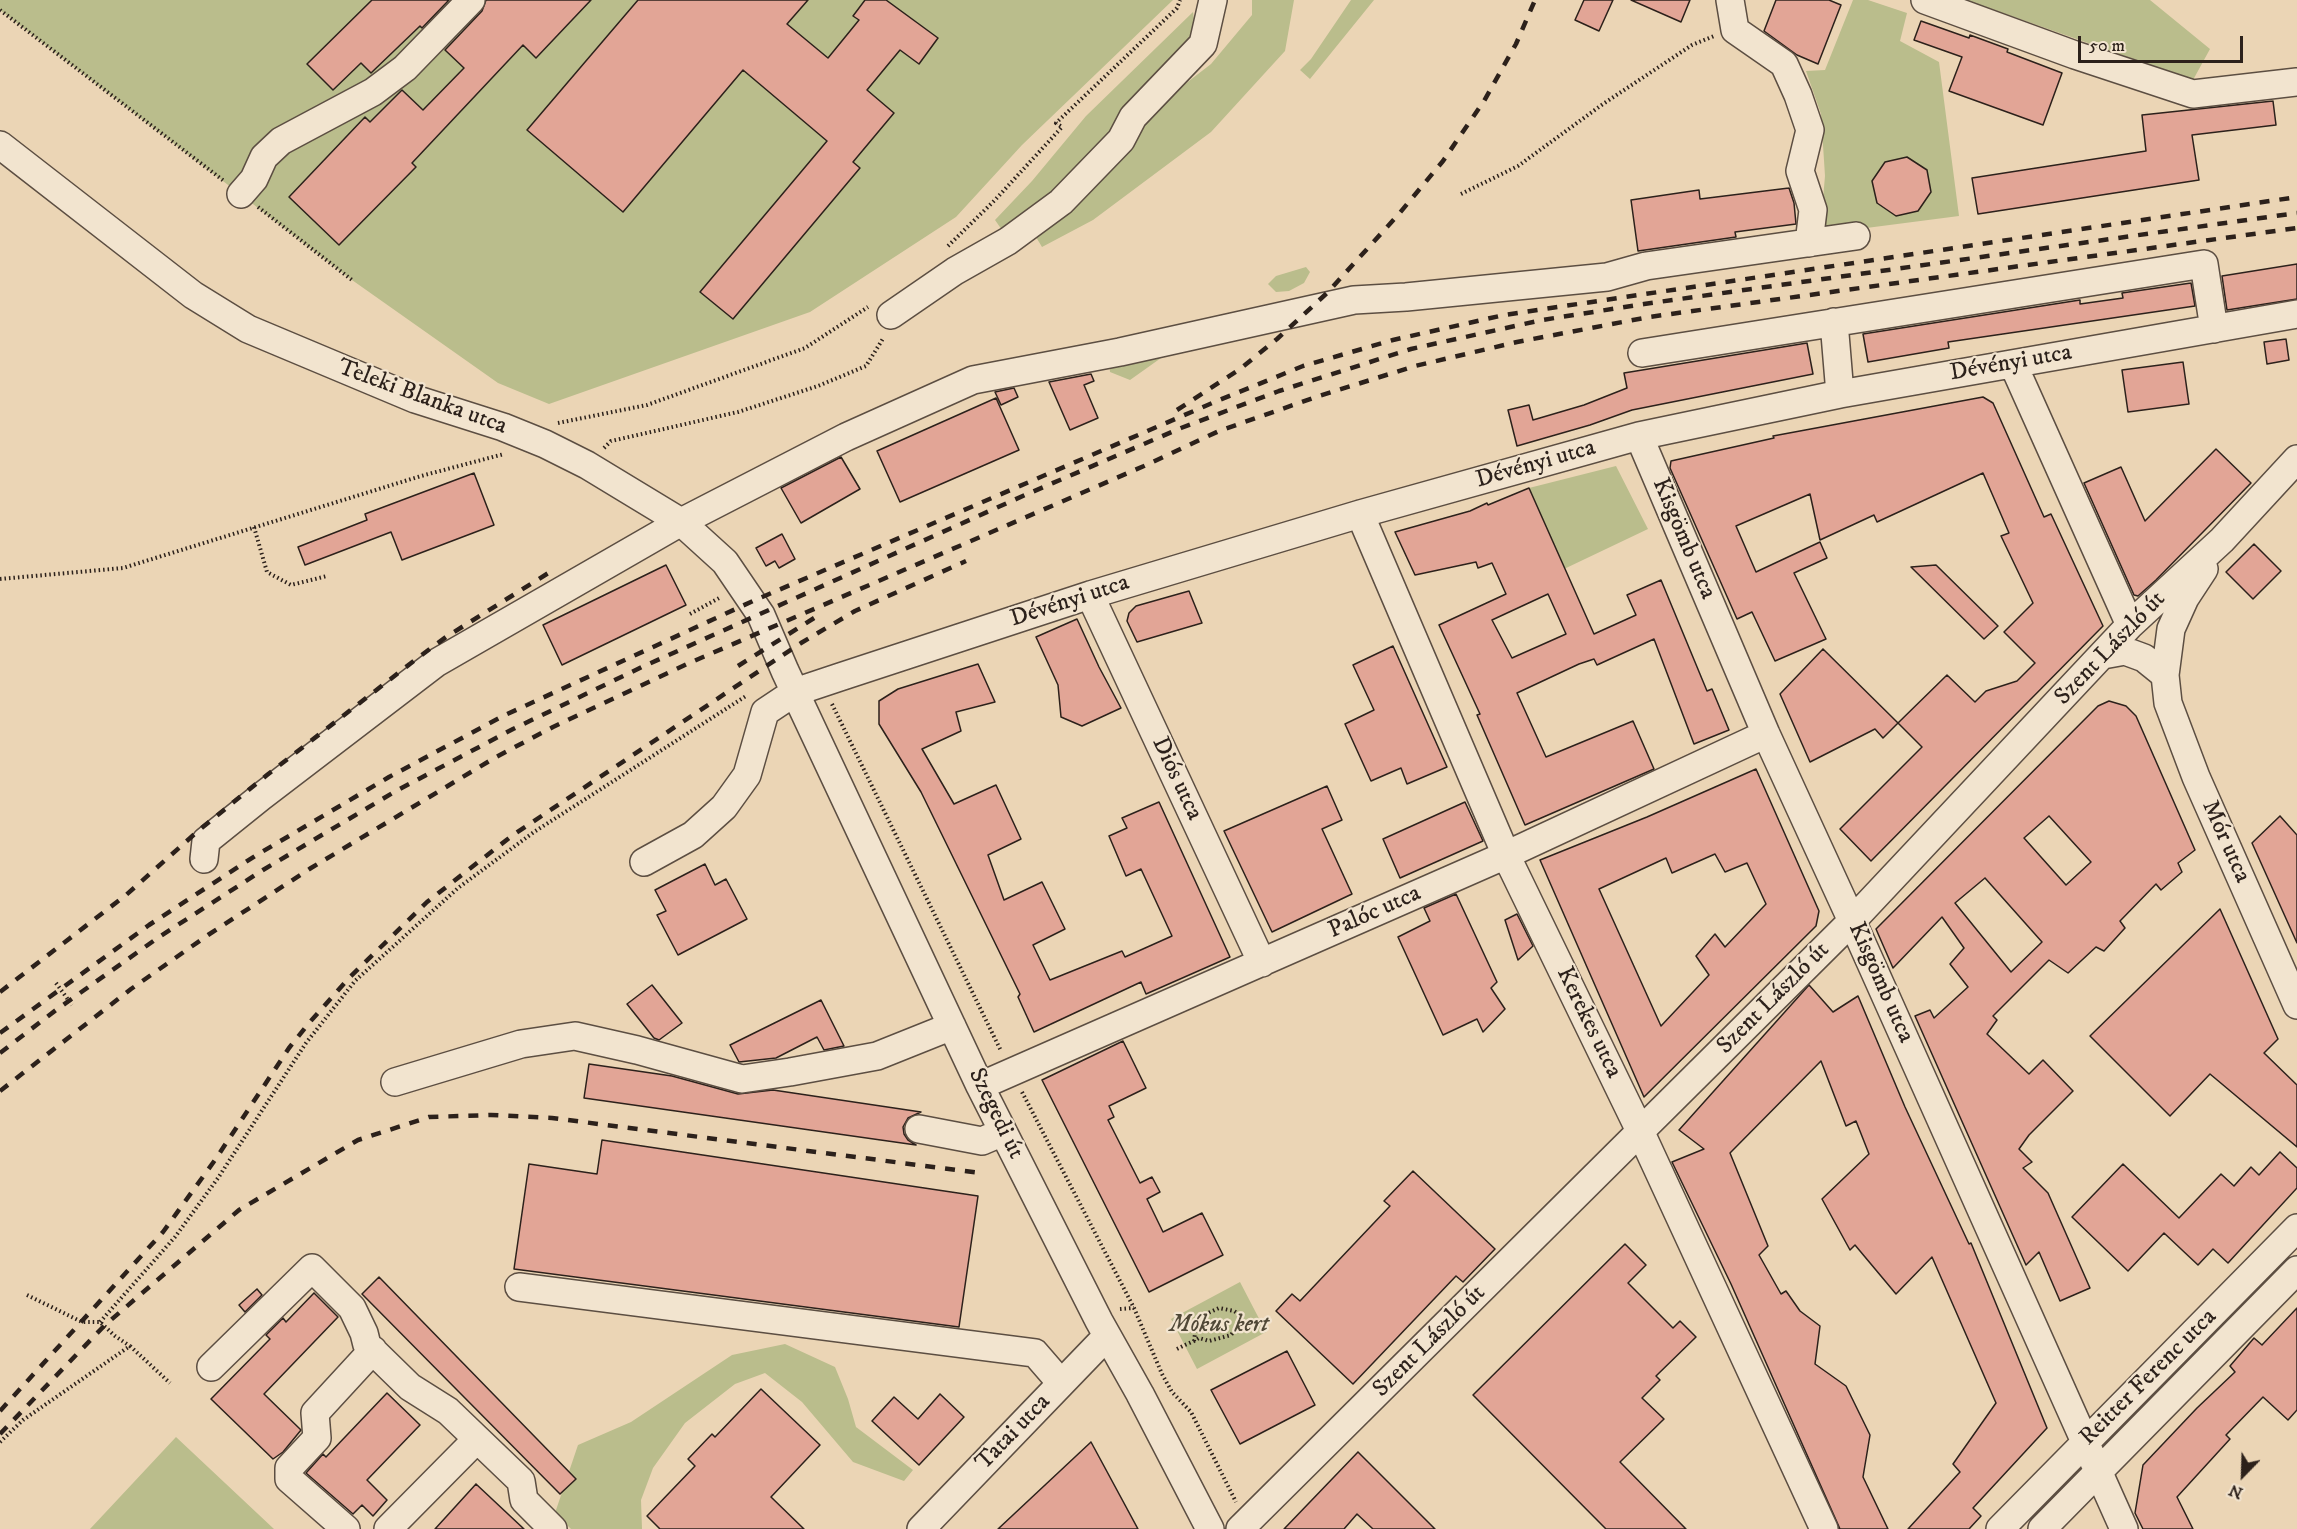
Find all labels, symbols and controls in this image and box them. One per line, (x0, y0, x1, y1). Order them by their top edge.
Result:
scale bar (2081, 24, 2246, 62)
text: 50 m (2089, 35, 2125, 57)
street label: Dévényi utca (1948, 339, 2074, 389)
street label: Teleki Blanka utca (333, 354, 511, 442)
street label: Dévényi utca (1473, 434, 1599, 496)
street label: Kisgömb utca (1645, 474, 1721, 604)
street label: Dévényi utca (1007, 569, 1133, 635)
street label: Szent László út (2050, 586, 2172, 712)
street label: Diós utca (1144, 733, 1208, 825)
street label: Mór utca (2194, 796, 2256, 888)
street label: Palóc utca (1324, 880, 1426, 946)
street label: Kisgömb utca (1841, 918, 1919, 1048)
street label: Szent László út (1712, 937, 1836, 1061)
street label: Kerekes utca (1549, 963, 1627, 1083)
street label: Szegedi út (961, 1064, 1029, 1164)
street label: Szent László út (1368, 1280, 1492, 1404)
street label: Reitter Ferenc utca (2074, 1303, 2224, 1453)
park label: Mókus kert (1170, 1312, 1268, 1340)
street label: Tatai utca (971, 1389, 1057, 1477)
north arrow (2213, 1445, 2273, 1505)
text: N (2226, 1480, 2246, 1503)

